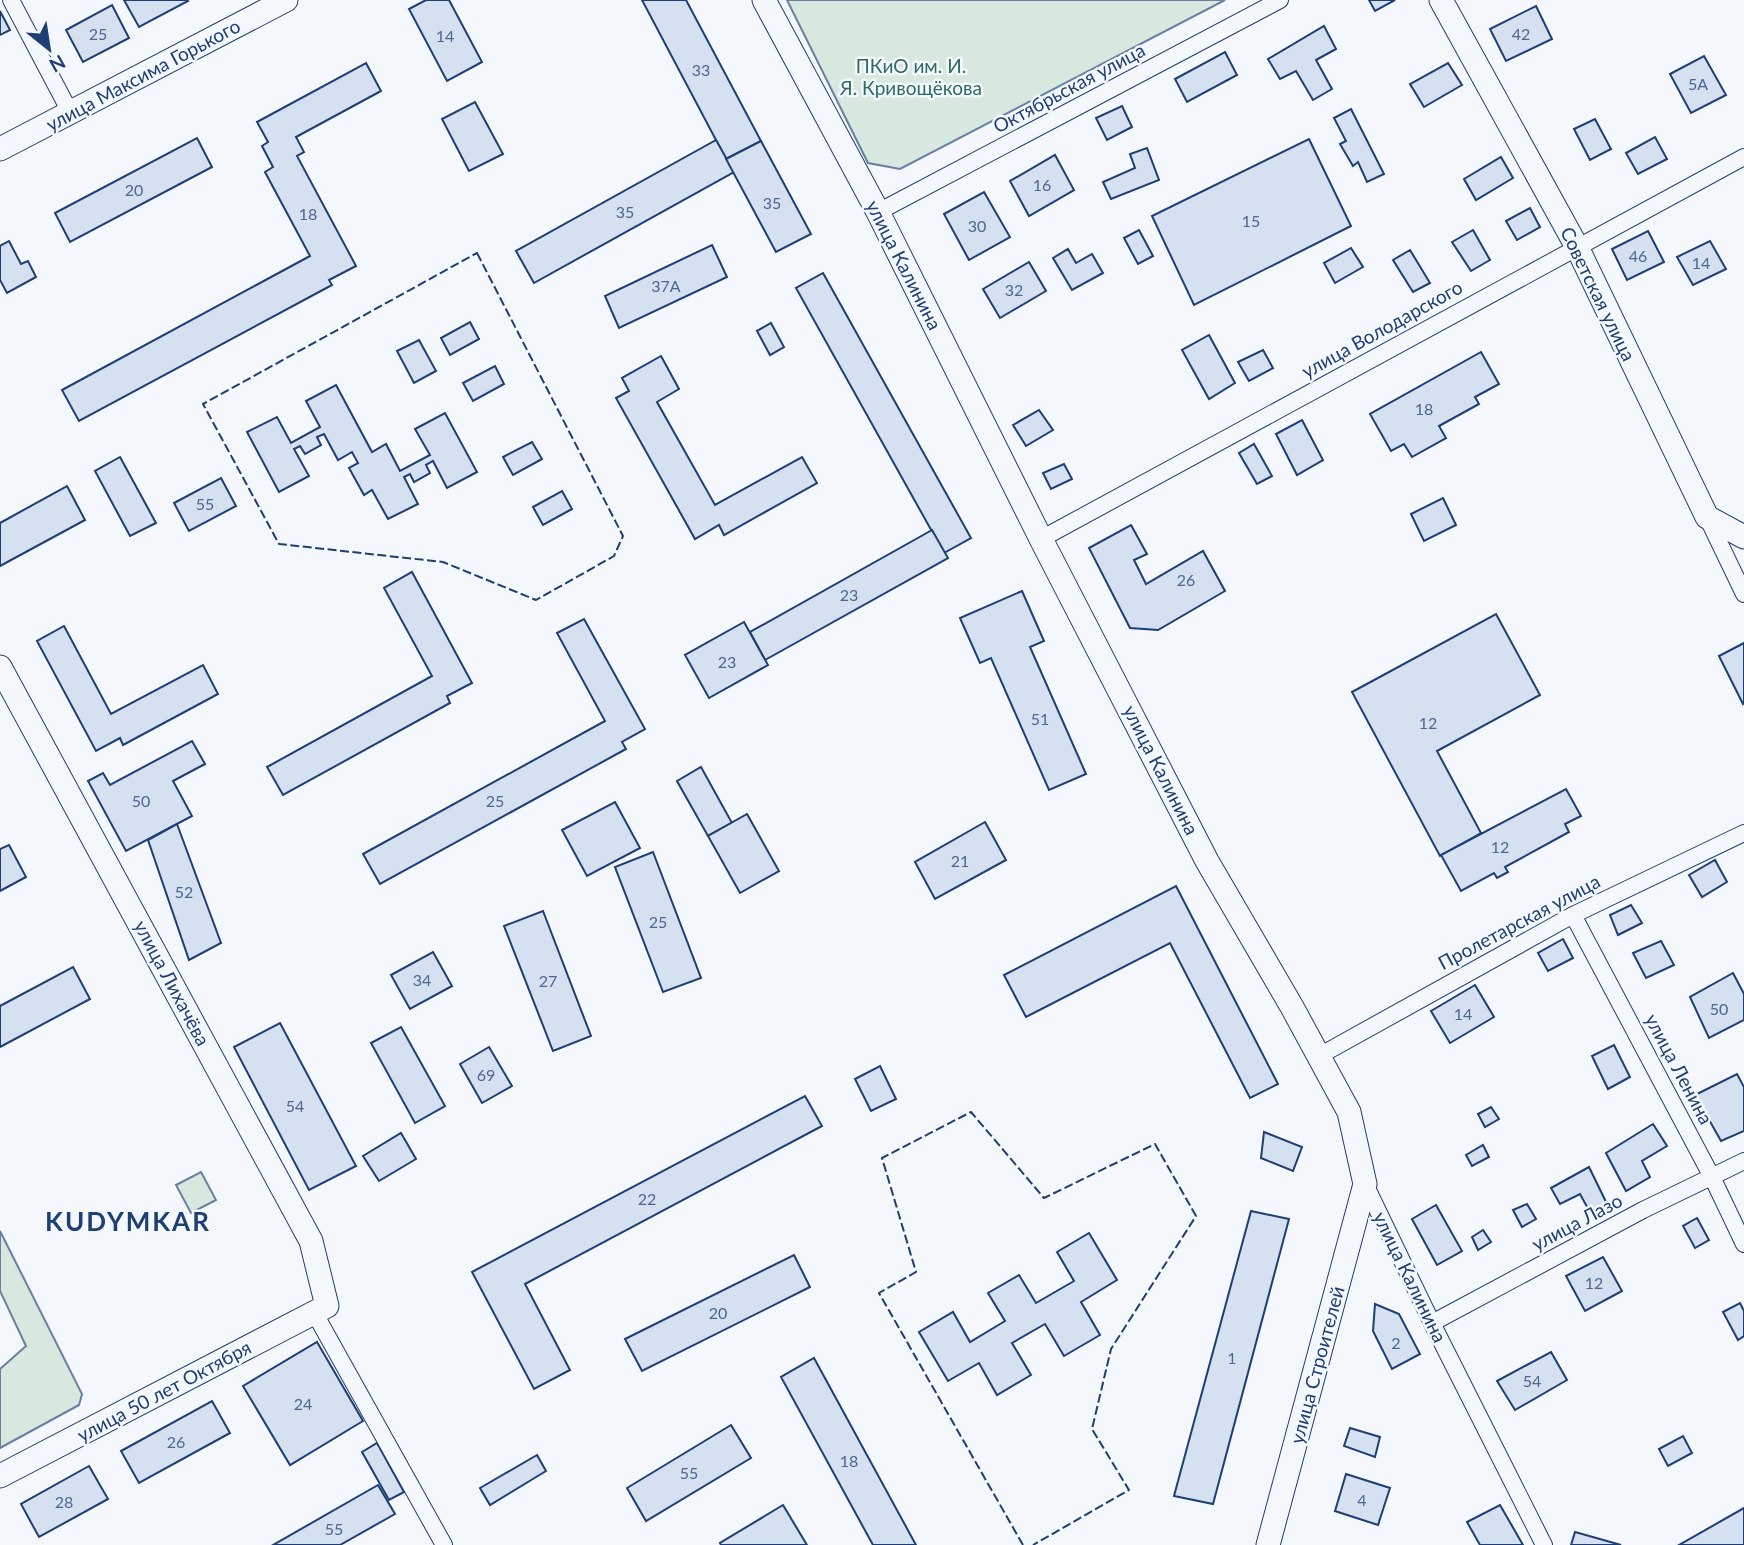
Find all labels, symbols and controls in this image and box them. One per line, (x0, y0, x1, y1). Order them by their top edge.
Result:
north arrow (14, 14, 84, 84)
street label: улица Максима Горького (42, 14, 244, 136)
house number: 25 (89, 24, 107, 43)
house number: 42 (1512, 24, 1530, 43)
house number: 14 (436, 26, 454, 45)
street label: Октябрьская улица (989, 38, 1149, 137)
text: N (46, 51, 70, 78)
park label: ПКиО им. И. Я. Кривощёкова (839, 54, 982, 99)
house number: 33 (692, 60, 710, 79)
house number: 5А (1688, 74, 1708, 93)
house number: 16 (1033, 175, 1051, 194)
house number: 20 (125, 180, 143, 199)
house number: 35 (763, 193, 781, 212)
street label: улица Калинина (862, 196, 947, 334)
house number: 35 (616, 202, 634, 221)
house number: 18 (299, 204, 317, 223)
house number: 15 (1242, 211, 1260, 230)
house number: 30 (968, 216, 986, 235)
street label: Советская улица (1556, 223, 1641, 365)
house number: 46 (1629, 246, 1647, 265)
house number: 14 (1692, 253, 1710, 272)
street label: улица Володарского (1297, 275, 1466, 382)
house number: 37А (651, 276, 681, 295)
house number: 32 (1005, 280, 1023, 299)
house number: 18 (1415, 399, 1433, 418)
house number: 55 (196, 494, 214, 513)
house number: 26 (1177, 570, 1195, 589)
house number: 23 (840, 585, 858, 604)
house number: 23 (718, 652, 736, 671)
street label: улица Калинина (1119, 701, 1204, 839)
house number: 51 (1031, 709, 1049, 728)
house number: 12 (1419, 713, 1437, 732)
house number: 50 (132, 791, 150, 810)
house number: 25 (486, 791, 504, 810)
house number: 12 (1491, 837, 1509, 856)
house number: 21 (951, 851, 969, 870)
street label: Пролетарская улица (1434, 869, 1604, 974)
house number: 52 (175, 882, 193, 901)
house number: 25 (649, 912, 667, 931)
street label: улица Лихачёва (130, 916, 215, 1050)
house number: 34 (413, 970, 431, 989)
house number: 27 (539, 971, 557, 990)
house number: 50 (1710, 999, 1728, 1018)
house number: 14 (1454, 1004, 1472, 1023)
street label: улица Ленина (1641, 1009, 1718, 1128)
house number: 69 (477, 1065, 495, 1084)
house number: 54 (286, 1096, 304, 1115)
street label: улица Лазо (1528, 1188, 1626, 1255)
house number: 22 (638, 1189, 656, 1208)
district label: KUDYMKAR (45, 1205, 211, 1237)
street label: улица Калинина (1369, 1208, 1452, 1346)
house number: 12 (1585, 1273, 1603, 1292)
street label: улица Строителей (1284, 1283, 1349, 1446)
house number: 20 (709, 1303, 727, 1322)
house number: 2 (1391, 1333, 1401, 1352)
street label: улица 50 лет Октября (73, 1335, 255, 1446)
house number: 1 (1227, 1348, 1237, 1367)
house number: 54 (1523, 1371, 1541, 1390)
house number: 24 (294, 1394, 312, 1413)
house number: 26 (167, 1432, 185, 1451)
house number: 18 (840, 1451, 858, 1470)
house number: 55 (680, 1463, 698, 1482)
house number: 4 (1357, 1490, 1367, 1509)
house number: 28 (55, 1492, 73, 1511)
house number: 55 (325, 1519, 343, 1538)

